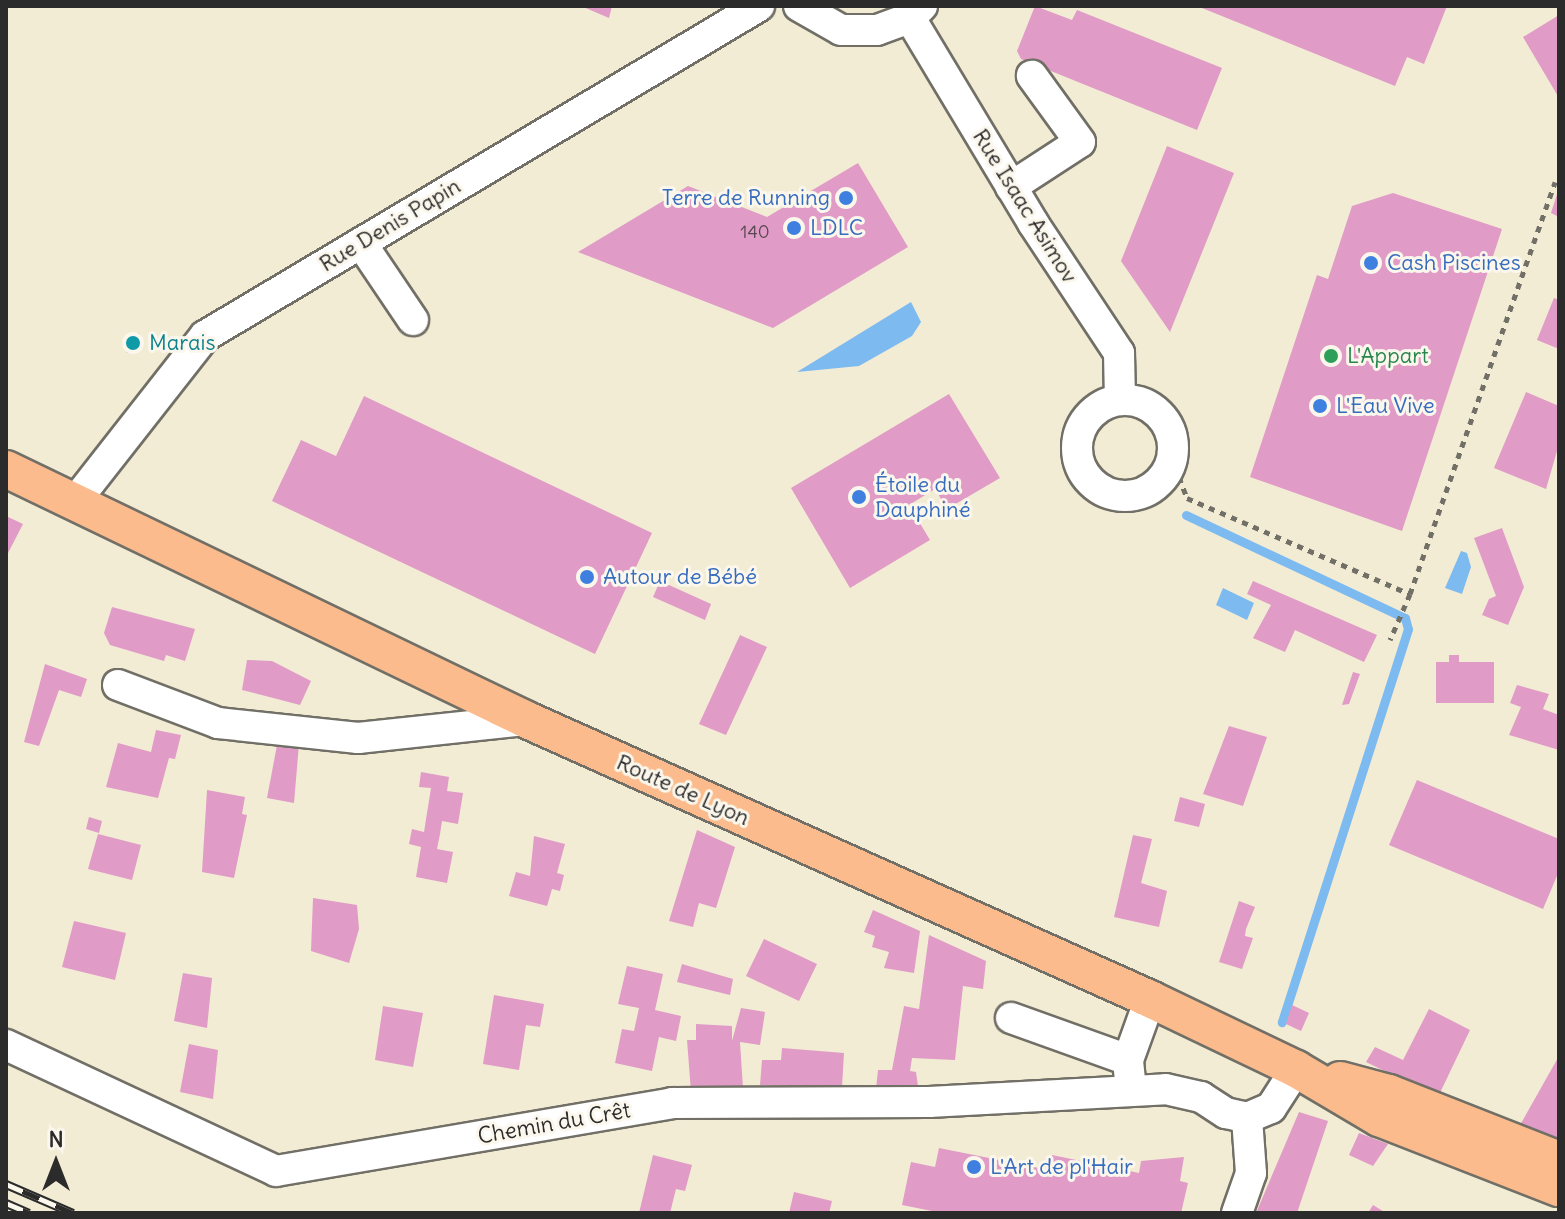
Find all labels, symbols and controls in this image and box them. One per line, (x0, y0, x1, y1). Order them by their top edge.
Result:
street label: Rue Isaac Asimov (967, 124, 1083, 288)
street label: Rue Denis Papin (315, 173, 465, 277)
place label: Terre de Running (662, 185, 830, 211)
marker: Terre de Running (837, 189, 855, 207)
place label: LDLC (810, 215, 863, 241)
marker: LDLC (785, 219, 803, 237)
house number: 140 (740, 221, 770, 243)
place label: Cash Piscines (1387, 250, 1521, 276)
marker: Cash Piscines (1362, 254, 1380, 272)
place label: Marais (149, 330, 215, 356)
marker: Marais (124, 334, 142, 352)
place label: L'Appart (1347, 343, 1429, 369)
marker: L'Appart (1322, 347, 1340, 365)
place label: L'Eau Vive (1336, 393, 1435, 419)
marker: L'Eau Vive (1311, 397, 1329, 415)
place label: Étoile du Dauphiné (875, 471, 971, 522)
marker: Étoile du Dauphiné (850, 488, 868, 506)
place label: Autour de Bébé (603, 564, 757, 590)
marker: Autour de Bébé (578, 568, 596, 586)
street label: Route de Lyon (613, 749, 753, 831)
street label: Chemin du Crêt (476, 1097, 632, 1149)
north arrow (16, 1123, 96, 1203)
text: N (48, 1125, 64, 1153)
place label: L'Art de pl'Hair (990, 1154, 1133, 1180)
marker: L'Art de pl'Hair (965, 1158, 983, 1176)

